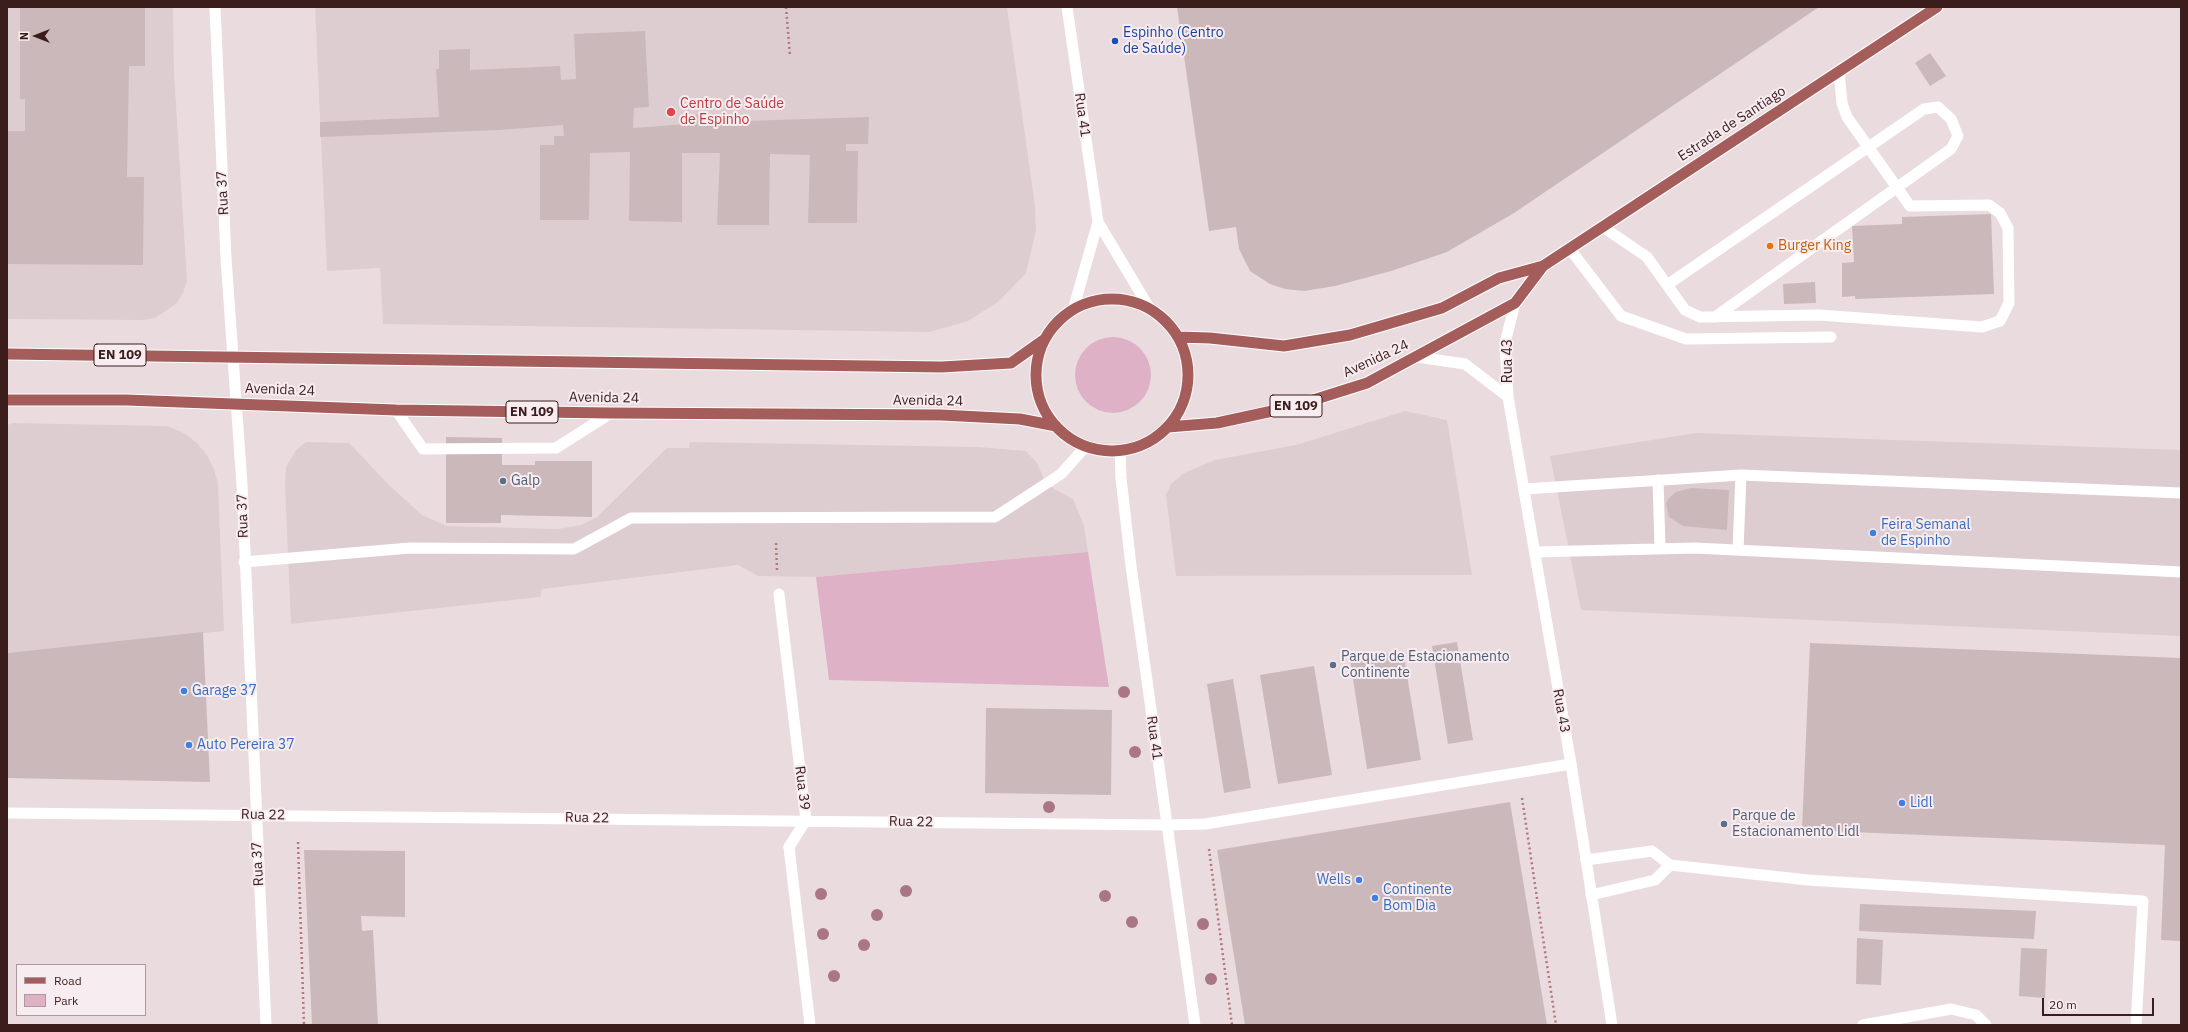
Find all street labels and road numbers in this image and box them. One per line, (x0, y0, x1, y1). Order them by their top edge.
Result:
street label: Estrada de Santiago (1675, 83, 1789, 165)
street label: Rua 41 (1071, 92, 1093, 138)
street label: Rua 37 (213, 170, 233, 216)
street label: Avenida 24 (1341, 337, 1411, 381)
street label: Rua 43 (1500, 339, 1516, 383)
road number: EN 109 (94, 344, 146, 366)
street label: Avenida 24 (245, 380, 315, 400)
street label: Avenida 24 (569, 389, 639, 407)
street label: Avenida 24 (893, 392, 963, 410)
road number: EN 109 (1270, 395, 1322, 417)
road number: EN 109 (506, 401, 558, 423)
street label: Rua 37 (234, 493, 252, 539)
street label: Rua 43 (1549, 688, 1573, 734)
street label: Rua 41 (1143, 715, 1165, 761)
street label: Rua 39 (791, 765, 813, 811)
street label: Rua 22 (241, 806, 285, 824)
street label: Rua 22 (565, 809, 609, 827)
street label: Rua 22 (889, 813, 933, 831)
street label: Rua 37 (248, 841, 268, 887)

